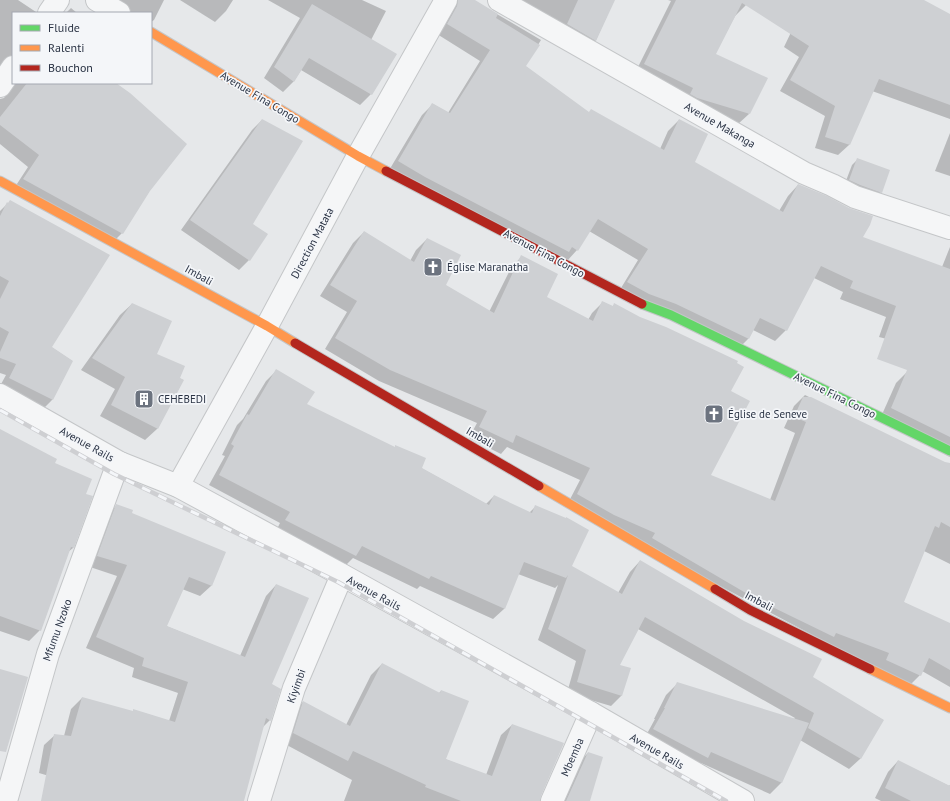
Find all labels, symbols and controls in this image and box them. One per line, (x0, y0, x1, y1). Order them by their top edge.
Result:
legend (12, 12, 152, 84)
text: Fluide (48, 20, 80, 35)
text: Ralenti (48, 40, 84, 55)
text: Bouchon (48, 60, 93, 75)
street label: Avenue Fina Congo (218, 68, 302, 126)
street label: Avenue Makanga (682, 99, 758, 151)
street label: Direction Matata (287, 205, 337, 281)
street label: Avenue Fina Congo (501, 226, 587, 280)
church icon: Église Maranatha (422, 256, 444, 278)
place label: Église Maranatha (447, 260, 528, 274)
street label: Imbali (183, 262, 215, 288)
street label: Avenue Fina Congo (792, 369, 879, 421)
building icon: CEHEBEDI (133, 388, 155, 410)
place label: CEHEBEDI (158, 392, 206, 406)
church icon: Église de Seneve (703, 403, 725, 425)
place label: Église de Seneve (728, 407, 808, 421)
street label: Avenue Rails (57, 423, 117, 465)
street label: Imbali (464, 424, 496, 451)
street label: Avenue Rails (344, 572, 404, 614)
street label: Imbali (743, 588, 775, 614)
street label: Mfumu Nzoko (39, 597, 75, 663)
street label: Kiyimbi (283, 667, 309, 705)
street label: Avenue Rails (628, 730, 687, 772)
street label: Mbemba (557, 736, 587, 778)

